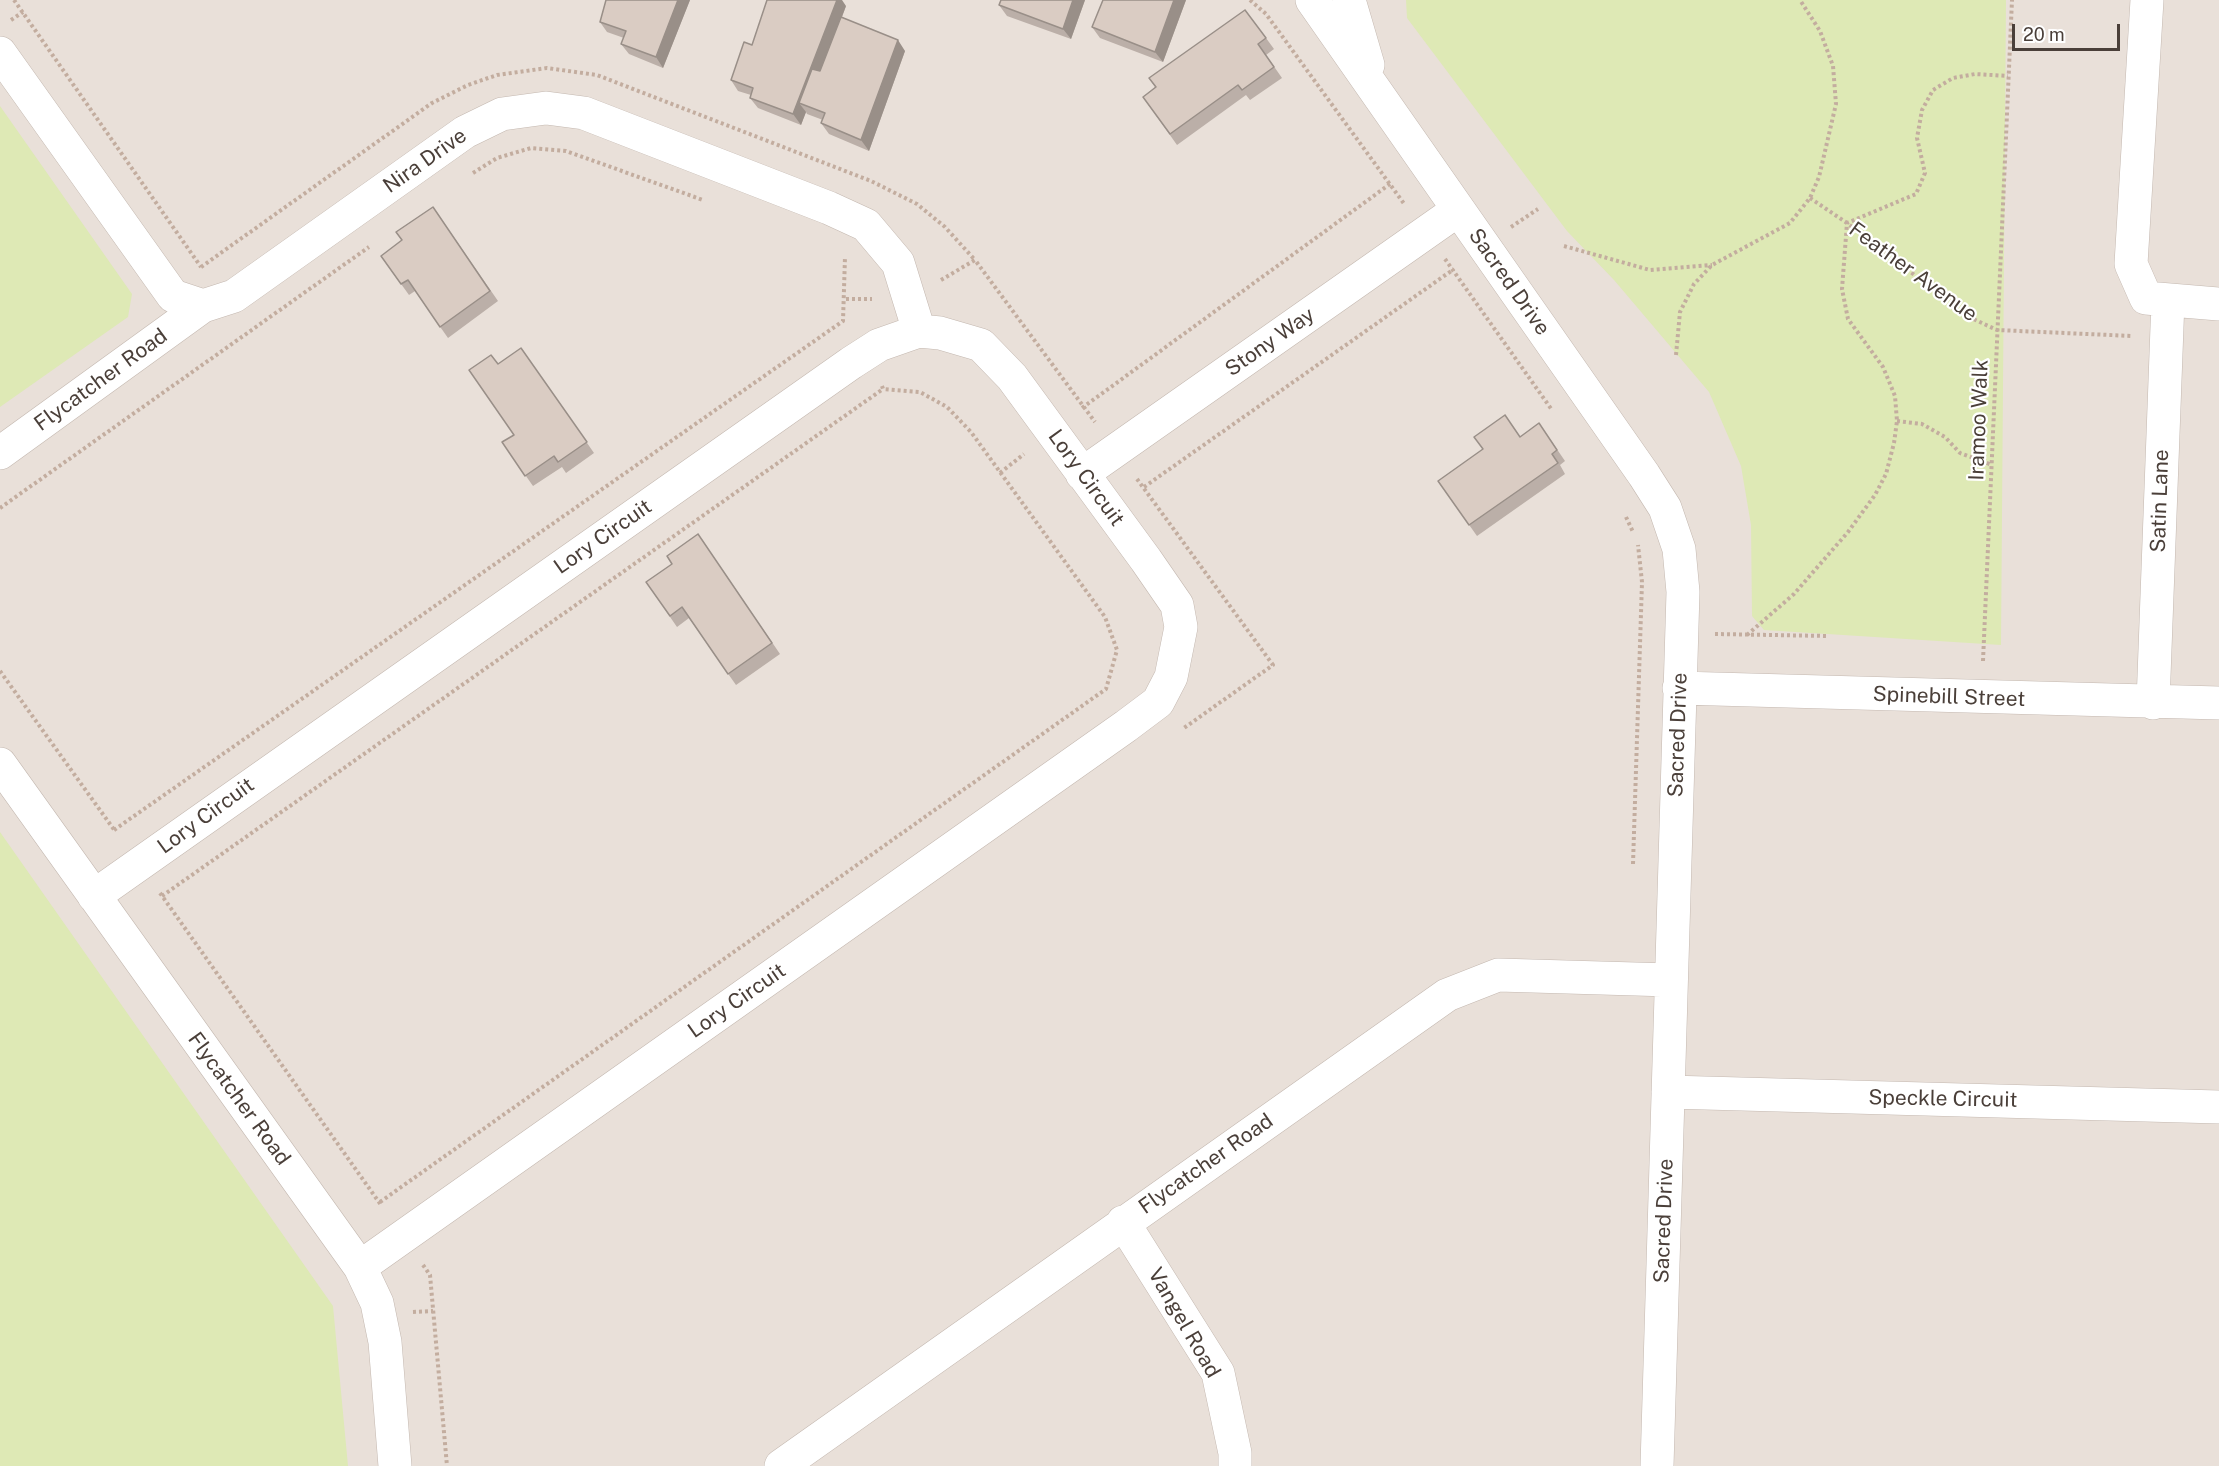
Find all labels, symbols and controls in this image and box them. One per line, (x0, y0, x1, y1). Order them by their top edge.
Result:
scale bar (2015, 12, 2123, 50)
text: 20 m (2023, 24, 2065, 45)
street label: Nira Drive (378, 123, 472, 199)
street label: Feather Avenue (1844, 217, 1982, 327)
street label: Sacred Drive (1463, 224, 1555, 340)
street label: Stony Way (1221, 302, 1319, 382)
street label: Flycatcher Road (30, 323, 172, 437)
street label: Iramoo Walk (1964, 359, 1994, 481)
street label: Lory Circuit (1043, 425, 1129, 531)
street label: Satin Lane (2146, 449, 2174, 553)
street label: Lory Circuit (549, 494, 657, 580)
street label: Sacred Drive (1663, 672, 1693, 798)
street label: Spinebill Street (1872, 682, 2026, 712)
street label: Lory Circuit (153, 773, 259, 859)
street label: Lory Circuit (683, 958, 791, 1044)
street label: Flycatcher Road (182, 1028, 296, 1170)
street label: Speckle Circuit (1868, 1085, 2018, 1113)
street label: Flycatcher Road (1134, 1108, 1278, 1220)
street label: Sacred Drive (1649, 1158, 1679, 1284)
street label: Vangel Road (1142, 1264, 1226, 1382)

